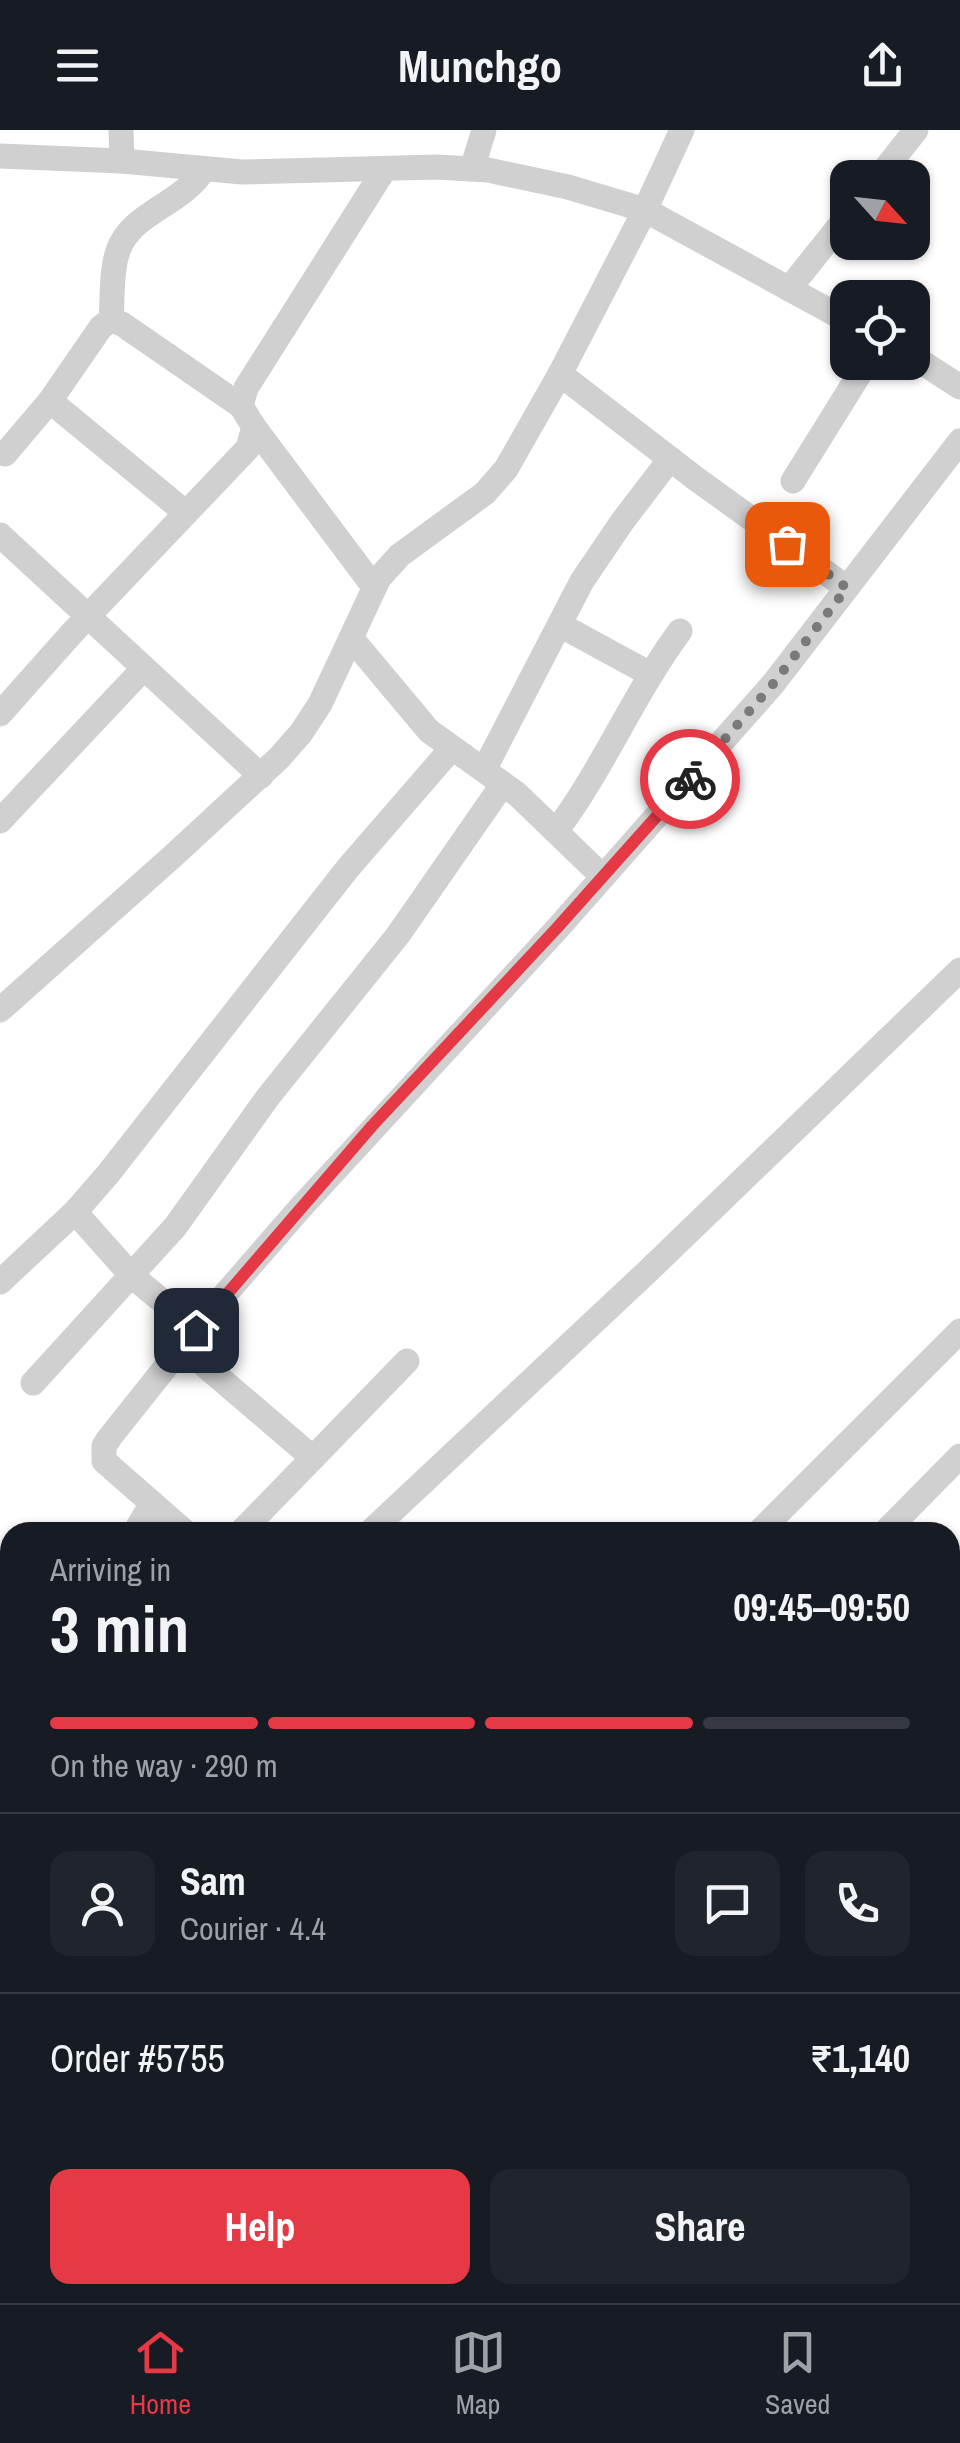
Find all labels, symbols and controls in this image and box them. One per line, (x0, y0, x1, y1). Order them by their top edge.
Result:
text: Munchgo (398, 35, 562, 96)
icon: menu (50, 38, 105, 93)
icon: share (855, 38, 910, 93)
north arrow (830, 160, 930, 260)
map controls (830, 160, 930, 380)
button: locate (830, 280, 930, 380)
pin (745, 502, 830, 587)
icon: bag (760, 517, 815, 572)
courier (640, 729, 740, 829)
icon: bike (663, 752, 718, 807)
pin (154, 1288, 239, 1373)
icon: home (169, 1303, 224, 1358)
text: Arriving in (50, 1548, 171, 1591)
text: 09:45–09:50 (733, 1582, 910, 1633)
text: 3 min (50, 1585, 189, 1672)
text: On the way · 290 m (50, 1744, 278, 1787)
button: person (50, 1851, 155, 1956)
button: chat (675, 1851, 780, 1956)
button: phone (805, 1851, 910, 1956)
text: Sam (180, 1856, 246, 1907)
text: Courier · 4.4 (180, 1907, 326, 1950)
text: Order #5755 (50, 2033, 225, 2084)
text: ₹1,140 (810, 2033, 910, 2084)
button: Help (50, 2169, 470, 2284)
button: Share (490, 2169, 910, 2284)
tab: Home (130, 2325, 191, 2423)
tab: Map (451, 2325, 506, 2423)
tab: Saved (765, 2325, 830, 2423)

